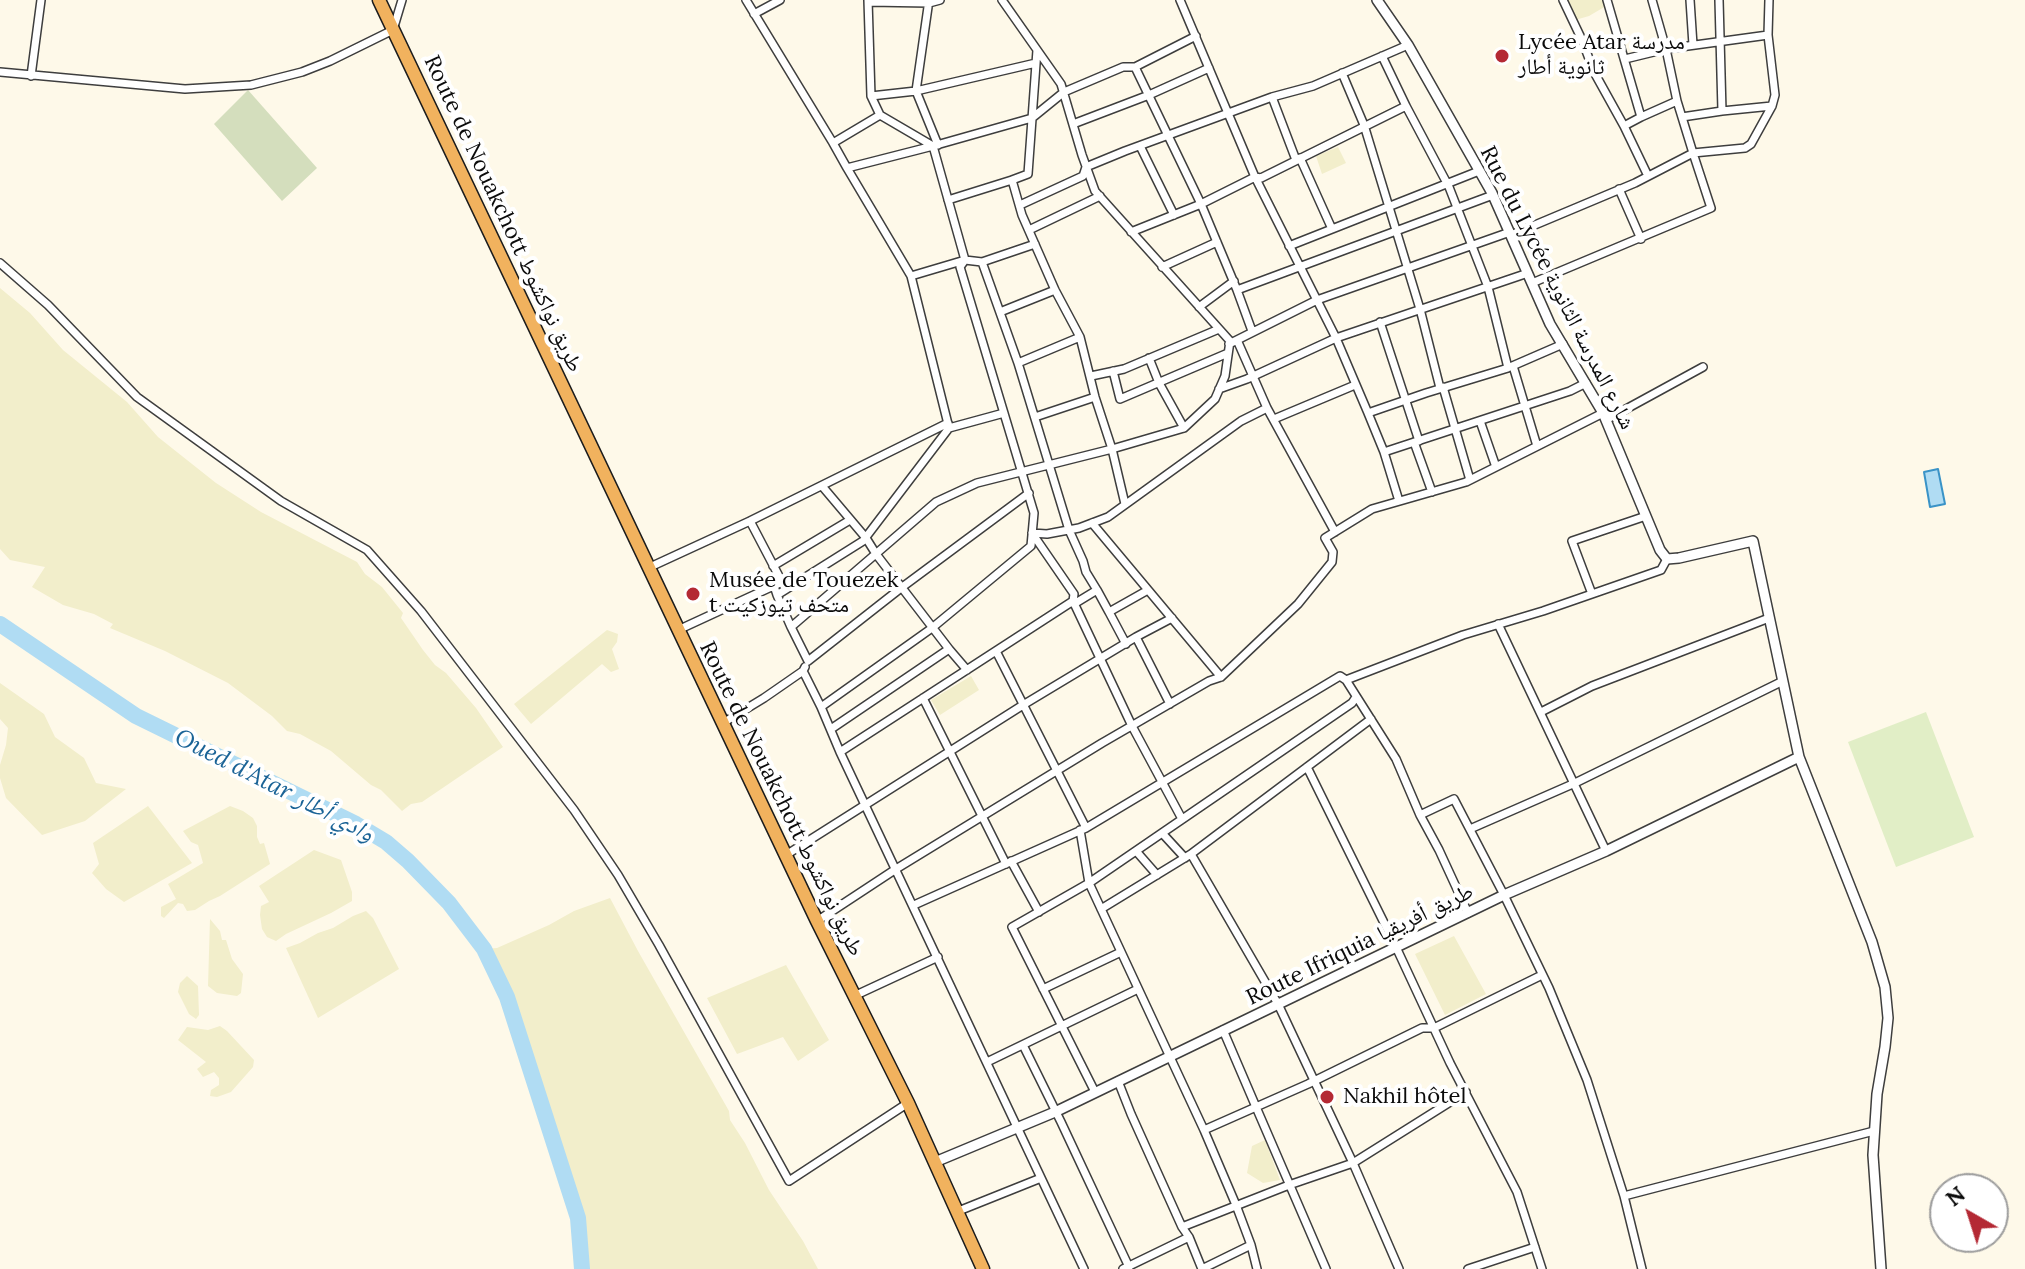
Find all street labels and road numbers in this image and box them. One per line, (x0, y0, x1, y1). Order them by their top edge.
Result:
street label: Route de Nouakchott طريق نواكشوط (418, 51, 588, 377)
street label: Rue du Lycée شارع المدرسة الثانوية (1474, 142, 1640, 434)
street label: Route de Nouakchott طريق نواكشوط (693, 638, 869, 960)
street label: Route Ifriquia طريق أفريقيا (1242, 879, 1478, 1011)

